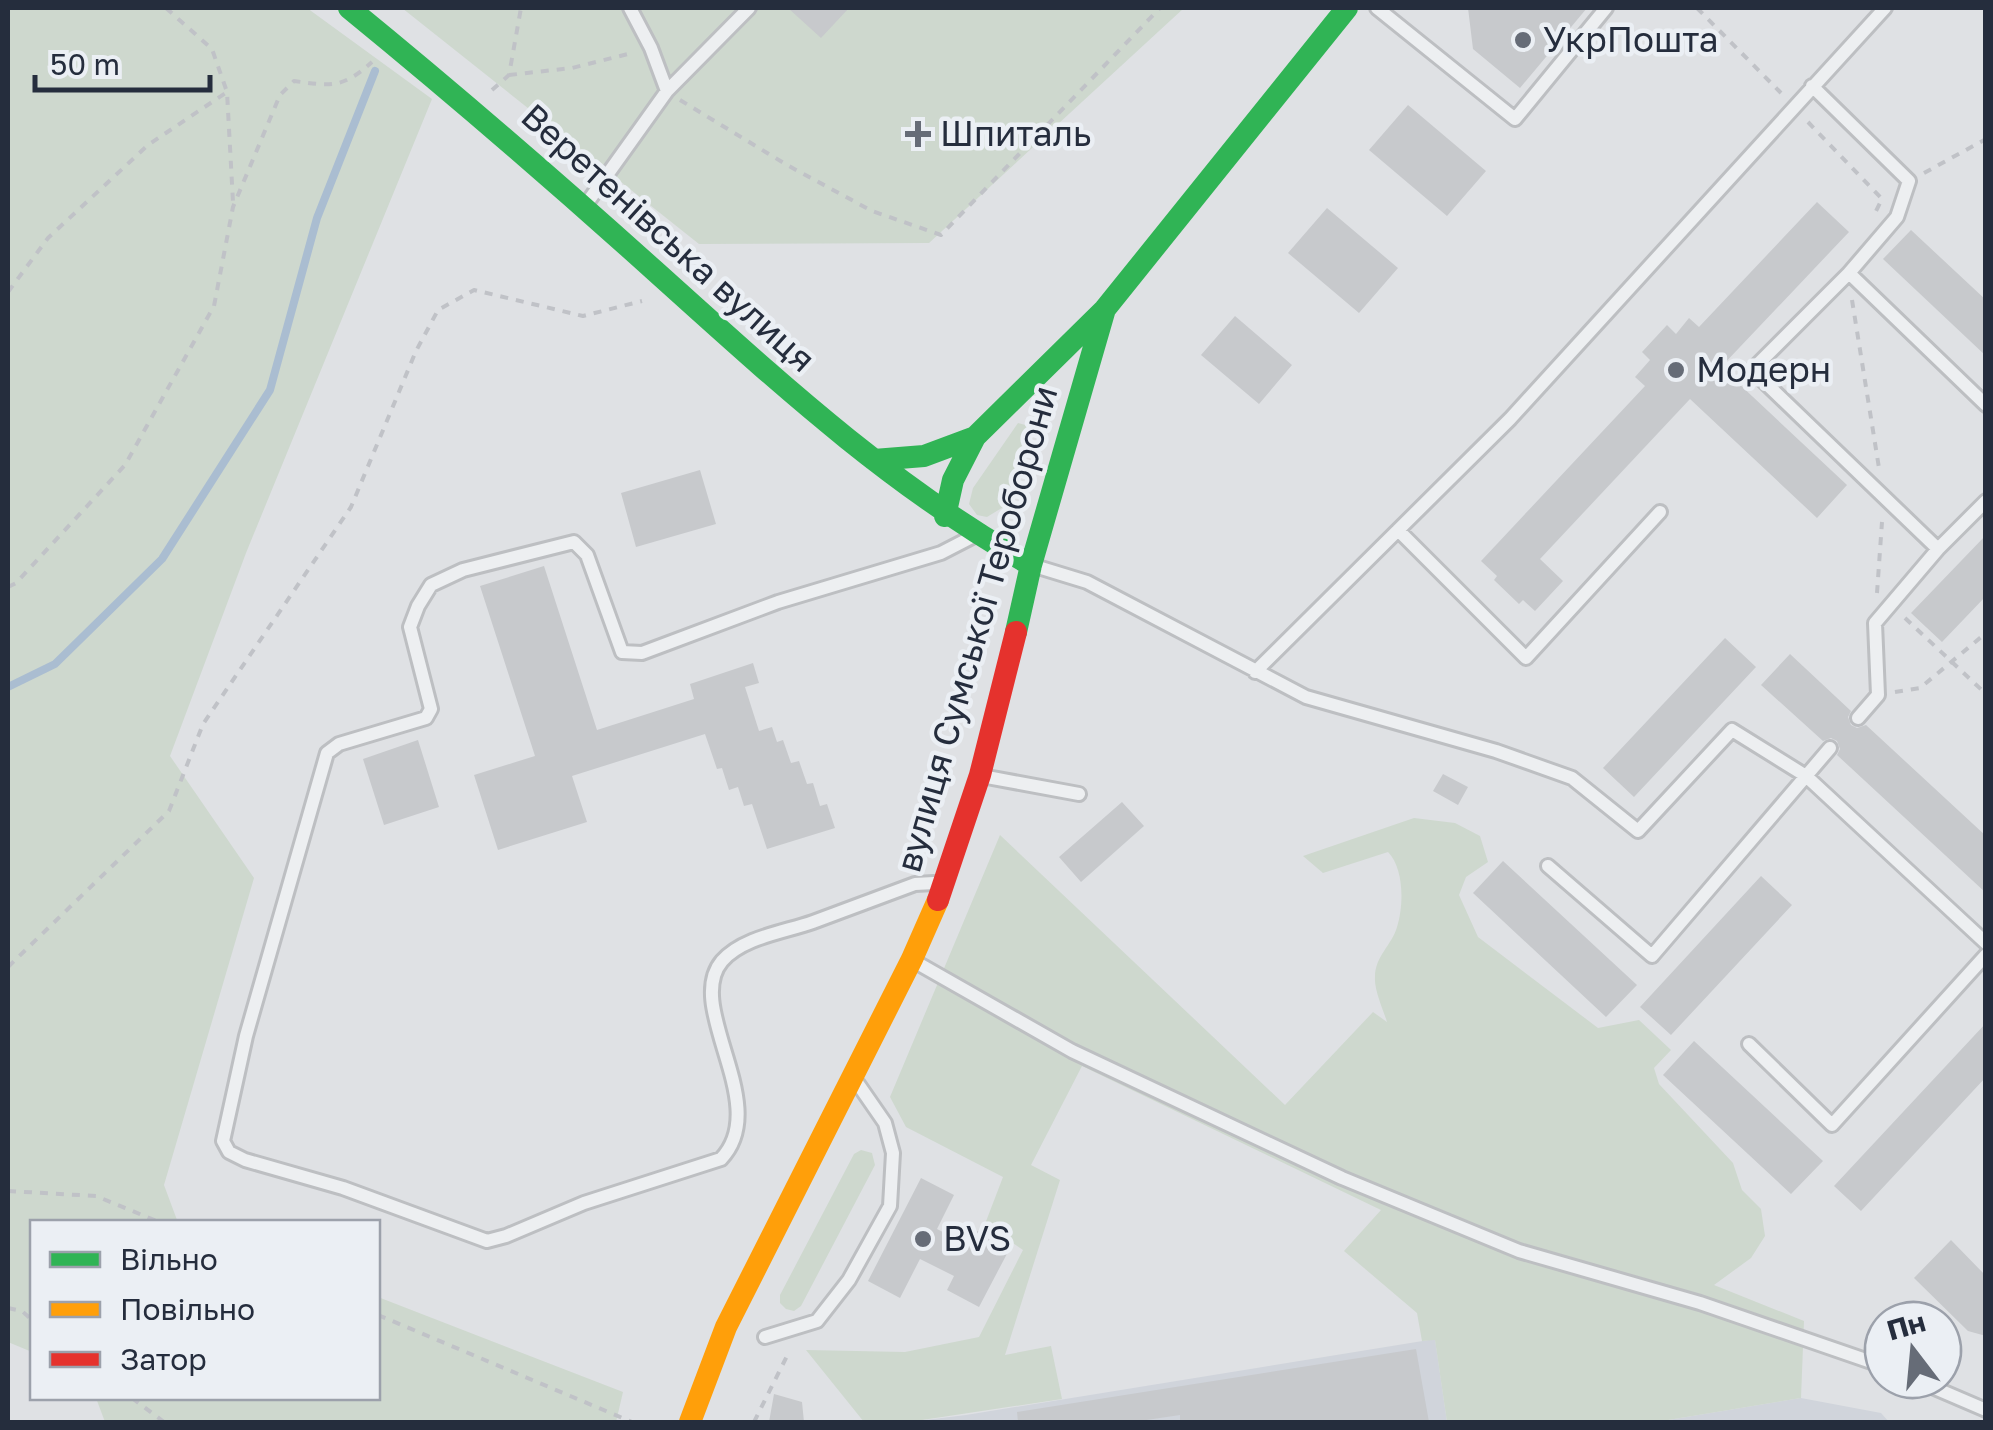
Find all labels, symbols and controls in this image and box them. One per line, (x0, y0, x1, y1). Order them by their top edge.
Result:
place label: УкрПошта (1543, 18, 1719, 60)
marker: УкрПошта (1512, 29, 1534, 51)
scale bar (35, 30, 210, 92)
text: 50 m (50, 46, 120, 82)
street label: Веретенівська вулиця (513, 94, 824, 380)
place label: Шпиталь (940, 112, 1091, 154)
marker: Шпиталь (905, 121, 931, 147)
place label: Модерн (1696, 348, 1831, 390)
marker: Модерн (1665, 359, 1687, 381)
street label: вулиця Сумської Тероборони (886, 381, 1066, 877)
place label: BVS (943, 1217, 1011, 1259)
legend (30, 1220, 380, 1400)
marker: BVS (912, 1228, 934, 1250)
text: Вільно (120, 1241, 218, 1277)
text: Повільно (120, 1291, 255, 1327)
north arrow (1863, 1300, 1963, 1400)
text: Пн (1883, 1304, 1929, 1347)
text: Затор (120, 1341, 207, 1377)

